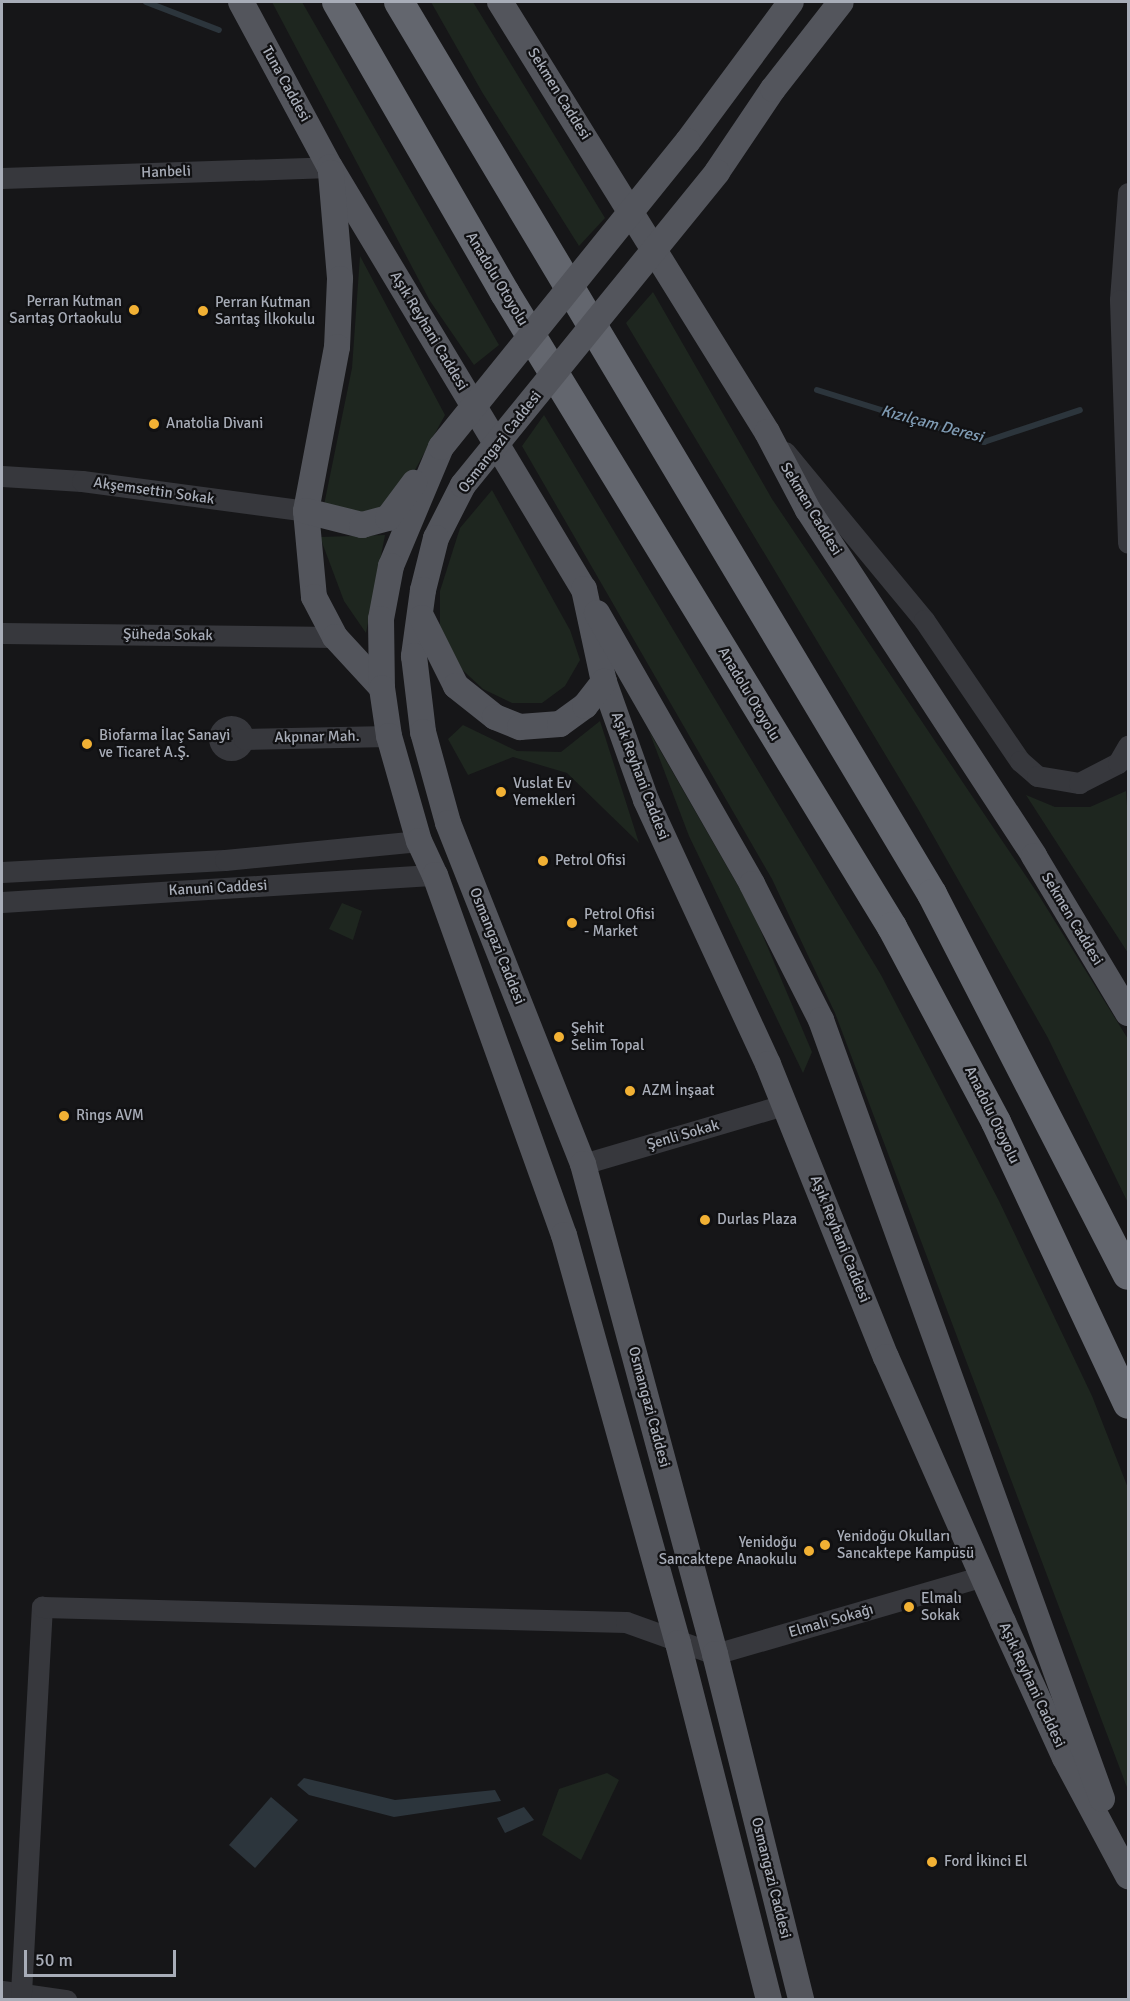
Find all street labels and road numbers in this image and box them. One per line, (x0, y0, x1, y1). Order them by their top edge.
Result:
street label: Tuna Caddesi (258, 43, 314, 125)
street label: Sekmen Caddesi (524, 45, 594, 143)
street label: Hanbeli (141, 162, 191, 182)
street label: Anadolu Otoyolu (462, 229, 532, 329)
street label: Aşık Reyhani Caddesi (386, 268, 472, 394)
street label: Osmangazi Caddesi (455, 387, 545, 497)
street label: Sekmen Caddesi (776, 459, 846, 559)
street label: Akşemsettin Sokak (92, 474, 216, 508)
street label: Şüheda Sokak (123, 625, 213, 645)
street label: Anadolu Otoyolu (714, 644, 784, 744)
street label: Aşık Reyhani Caddesi (607, 709, 673, 843)
street label: Akpınar Mah. (274, 727, 360, 747)
street label: Sekmen Caddesi (1037, 869, 1107, 969)
street label: Kanuni Caddesi (168, 876, 268, 900)
street label: Osmangazi Caddesi (465, 885, 529, 1007)
street label: Anadolu Otoyolu (961, 1063, 1023, 1167)
street label: Şenli Sokak (645, 1116, 721, 1154)
street label: Aşık Reyhani Caddesi (806, 1173, 874, 1305)
street label: Osmangazi Caddesi (624, 1345, 674, 1469)
street label: Elmalı Sokağı (787, 1600, 875, 1642)
street label: Aşık Reyhani Caddesi (995, 1620, 1069, 1750)
street label: Osmangazi Caddesi (747, 1816, 795, 1940)

